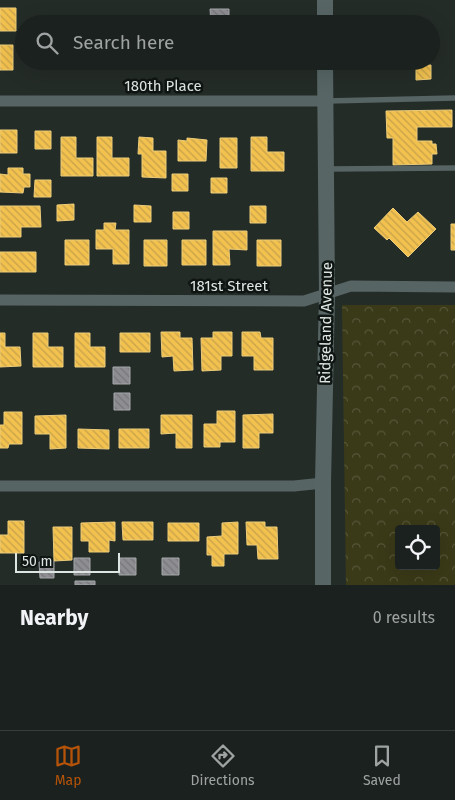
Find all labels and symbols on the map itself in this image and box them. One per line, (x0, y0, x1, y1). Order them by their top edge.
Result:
street label: 180th Place (124, 77, 202, 95)
street label: Ridgeland Avenue (316, 262, 336, 384)
street label: 181st Street (190, 277, 269, 295)
scale bar (15, 550, 120, 573)

